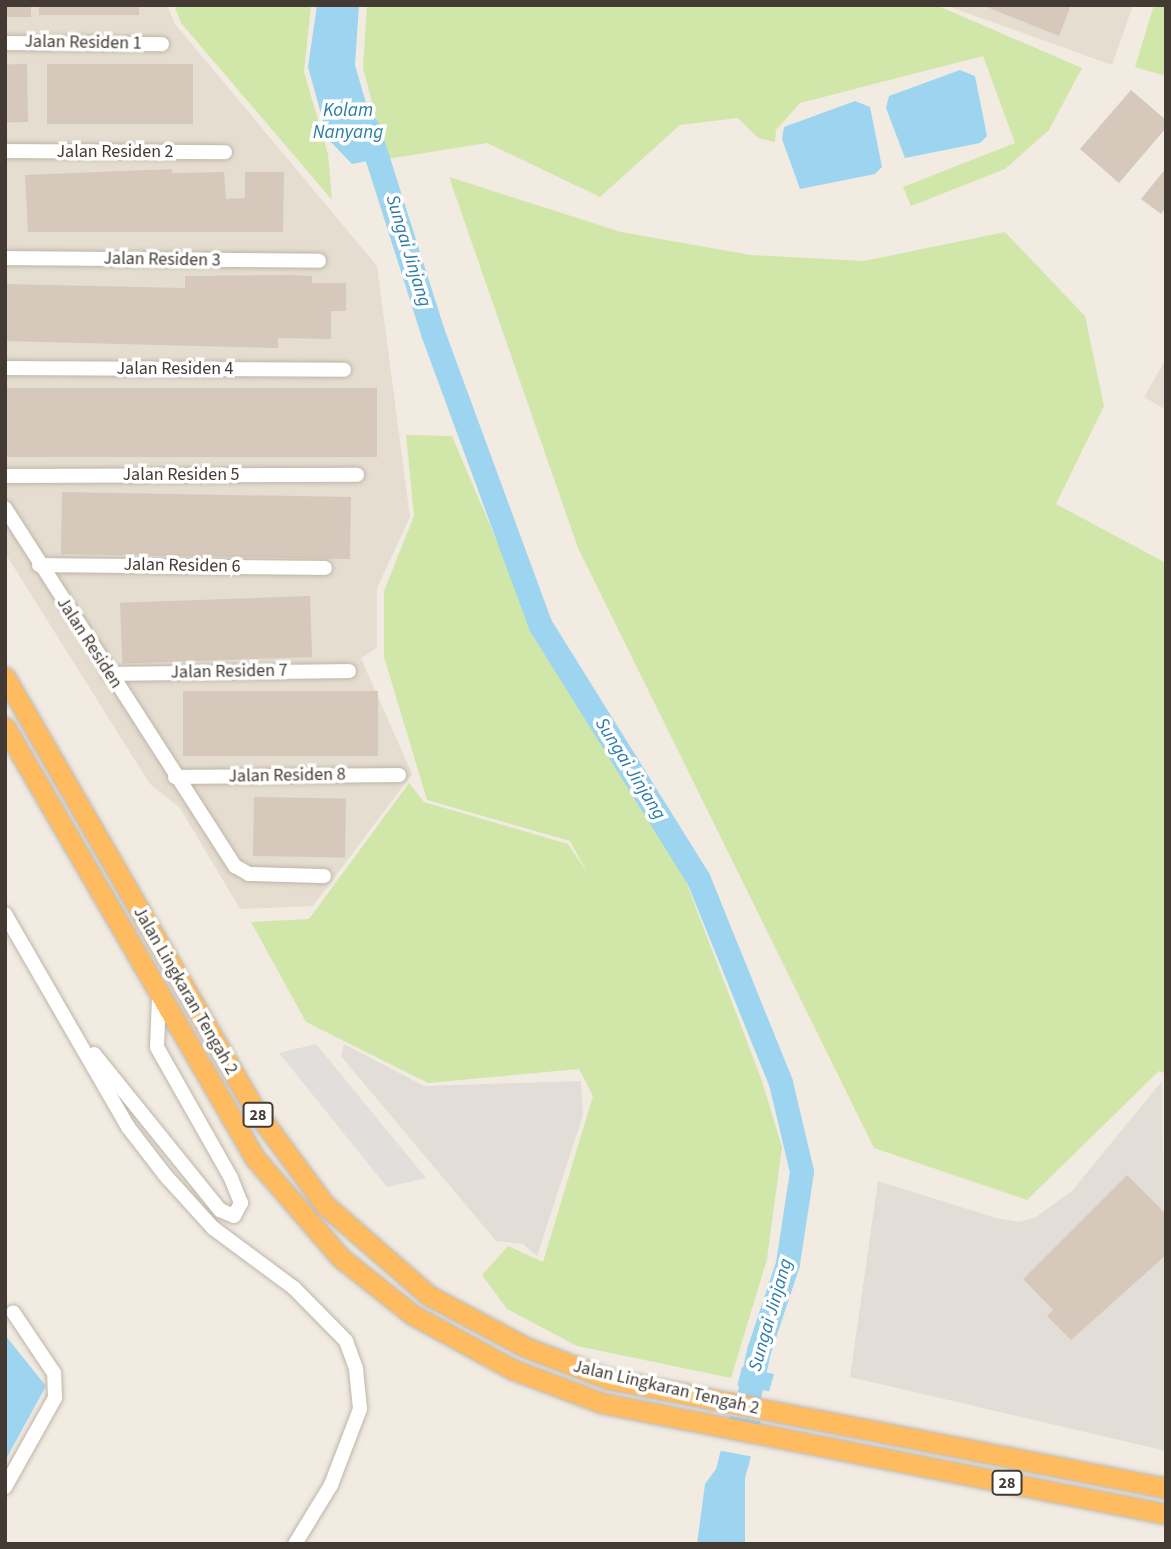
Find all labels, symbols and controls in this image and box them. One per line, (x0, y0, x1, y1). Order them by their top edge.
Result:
street label: Jalan Residen 1 (24, 31, 142, 55)
water label: Kolam Nanyang (313, 100, 383, 144)
street label: Jalan Residen 2 (56, 141, 174, 163)
water label: Sungai Jinjang (380, 192, 436, 310)
street label: Jalan Residen 3 (103, 248, 221, 272)
street label: Jalan Residen 4 (116, 358, 234, 380)
street label: Jalan Residen 5 (122, 464, 240, 486)
street label: Jalan Residen 6 (123, 554, 241, 578)
street label: Jalan Residen (51, 593, 127, 693)
street label: Jalan Residen 7 (170, 660, 288, 684)
water label: Sungai Jinjang (590, 714, 670, 824)
street label: Jalan Residen 8 (228, 764, 346, 788)
street label: Jalan Lingkaran Tengah 2 (128, 903, 242, 1079)
road number: 28 (242, 1102, 274, 1128)
water label: Sungai Jinjang (744, 1256, 798, 1374)
street label: Jalan Lingkaran Tengah 2 (571, 1356, 761, 1420)
road number: 28 (991, 1470, 1023, 1496)

